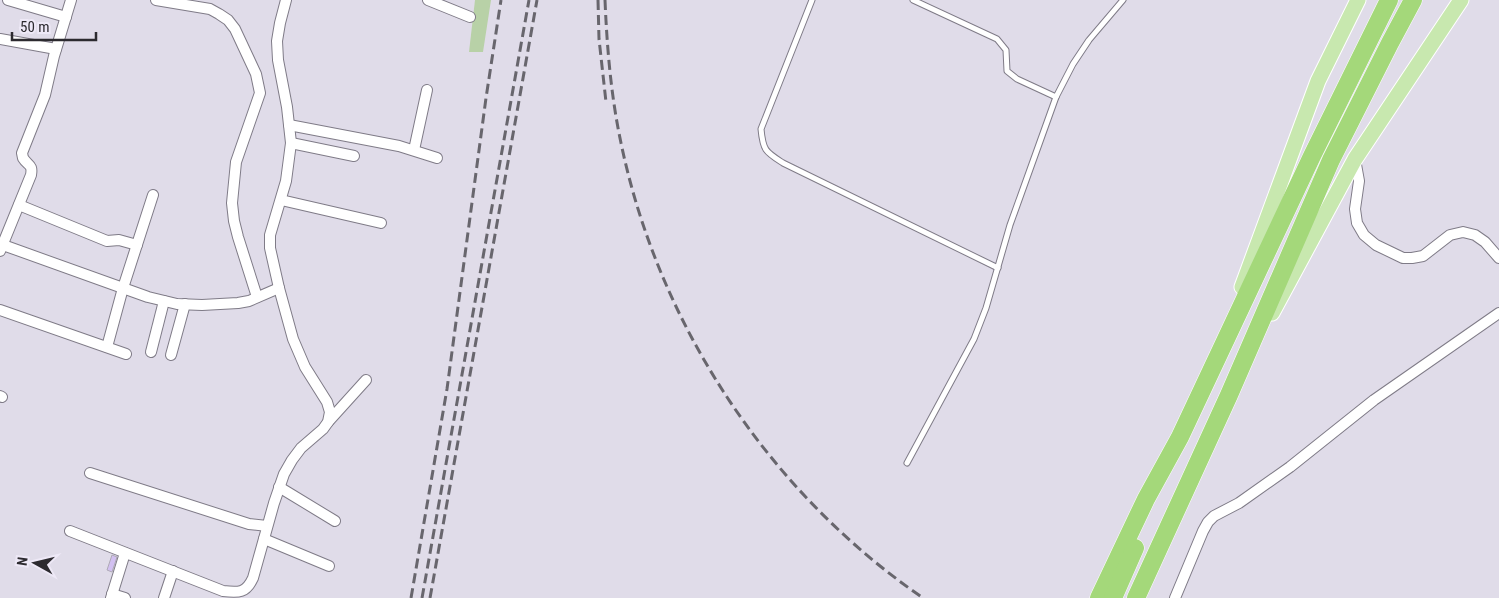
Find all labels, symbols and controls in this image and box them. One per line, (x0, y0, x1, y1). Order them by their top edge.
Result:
scale bar (12, 10, 96, 42)
text: 50 m (20, 18, 50, 36)
north arrow (10, 538, 60, 588)
text: N (14, 556, 31, 567)

